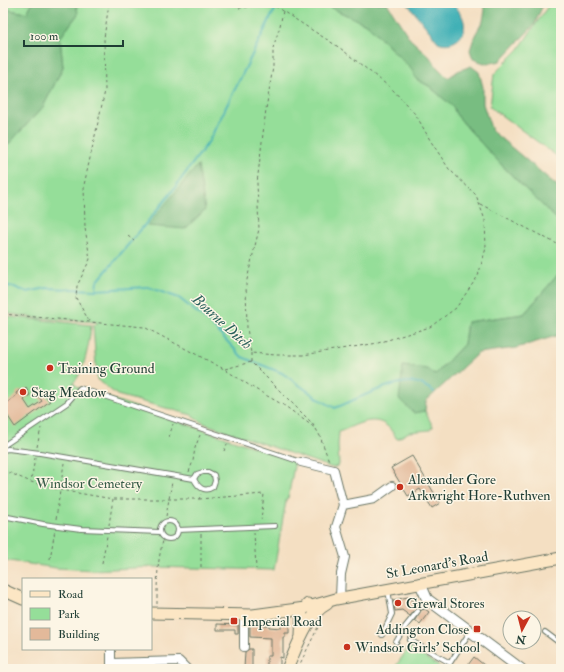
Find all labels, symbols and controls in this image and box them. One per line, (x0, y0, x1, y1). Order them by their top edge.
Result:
scale bar (24, 22, 123, 48)
text: 100 m (30, 29, 59, 44)
water label: Bourne Ditch (187, 290, 256, 354)
place label: Training Ground (58, 360, 155, 377)
marker: Training Ground (45, 363, 55, 373)
place label: Stag Meadow (31, 384, 106, 401)
marker: Stag Meadow (18, 387, 28, 397)
place label: Alexander Gore Arkwright Hore-Ruthven (407, 471, 551, 504)
park label: Windsor Cemetery (35, 475, 143, 493)
marker: Alexander Gore Arkwright Hore-Ruthven (395, 482, 405, 492)
street label: St Leonard's Road (385, 548, 489, 582)
legend (22, 578, 152, 650)
text: Road (58, 587, 83, 602)
place label: Grewal Stores (406, 595, 485, 612)
marker: Grewal Stores (393, 598, 403, 608)
text: Park (58, 607, 80, 622)
north arrow (502, 610, 542, 650)
place label: Imperial Road (242, 613, 322, 631)
marker: Imperial Road (229, 616, 239, 626)
place label: Addington Close (375, 621, 469, 638)
marker: Addington Close (472, 624, 482, 634)
text: Building (58, 627, 101, 642)
text: N (514, 632, 528, 647)
place label: Windsor Girls' School (354, 639, 480, 656)
marker: Windsor Girls' School (342, 642, 352, 652)

